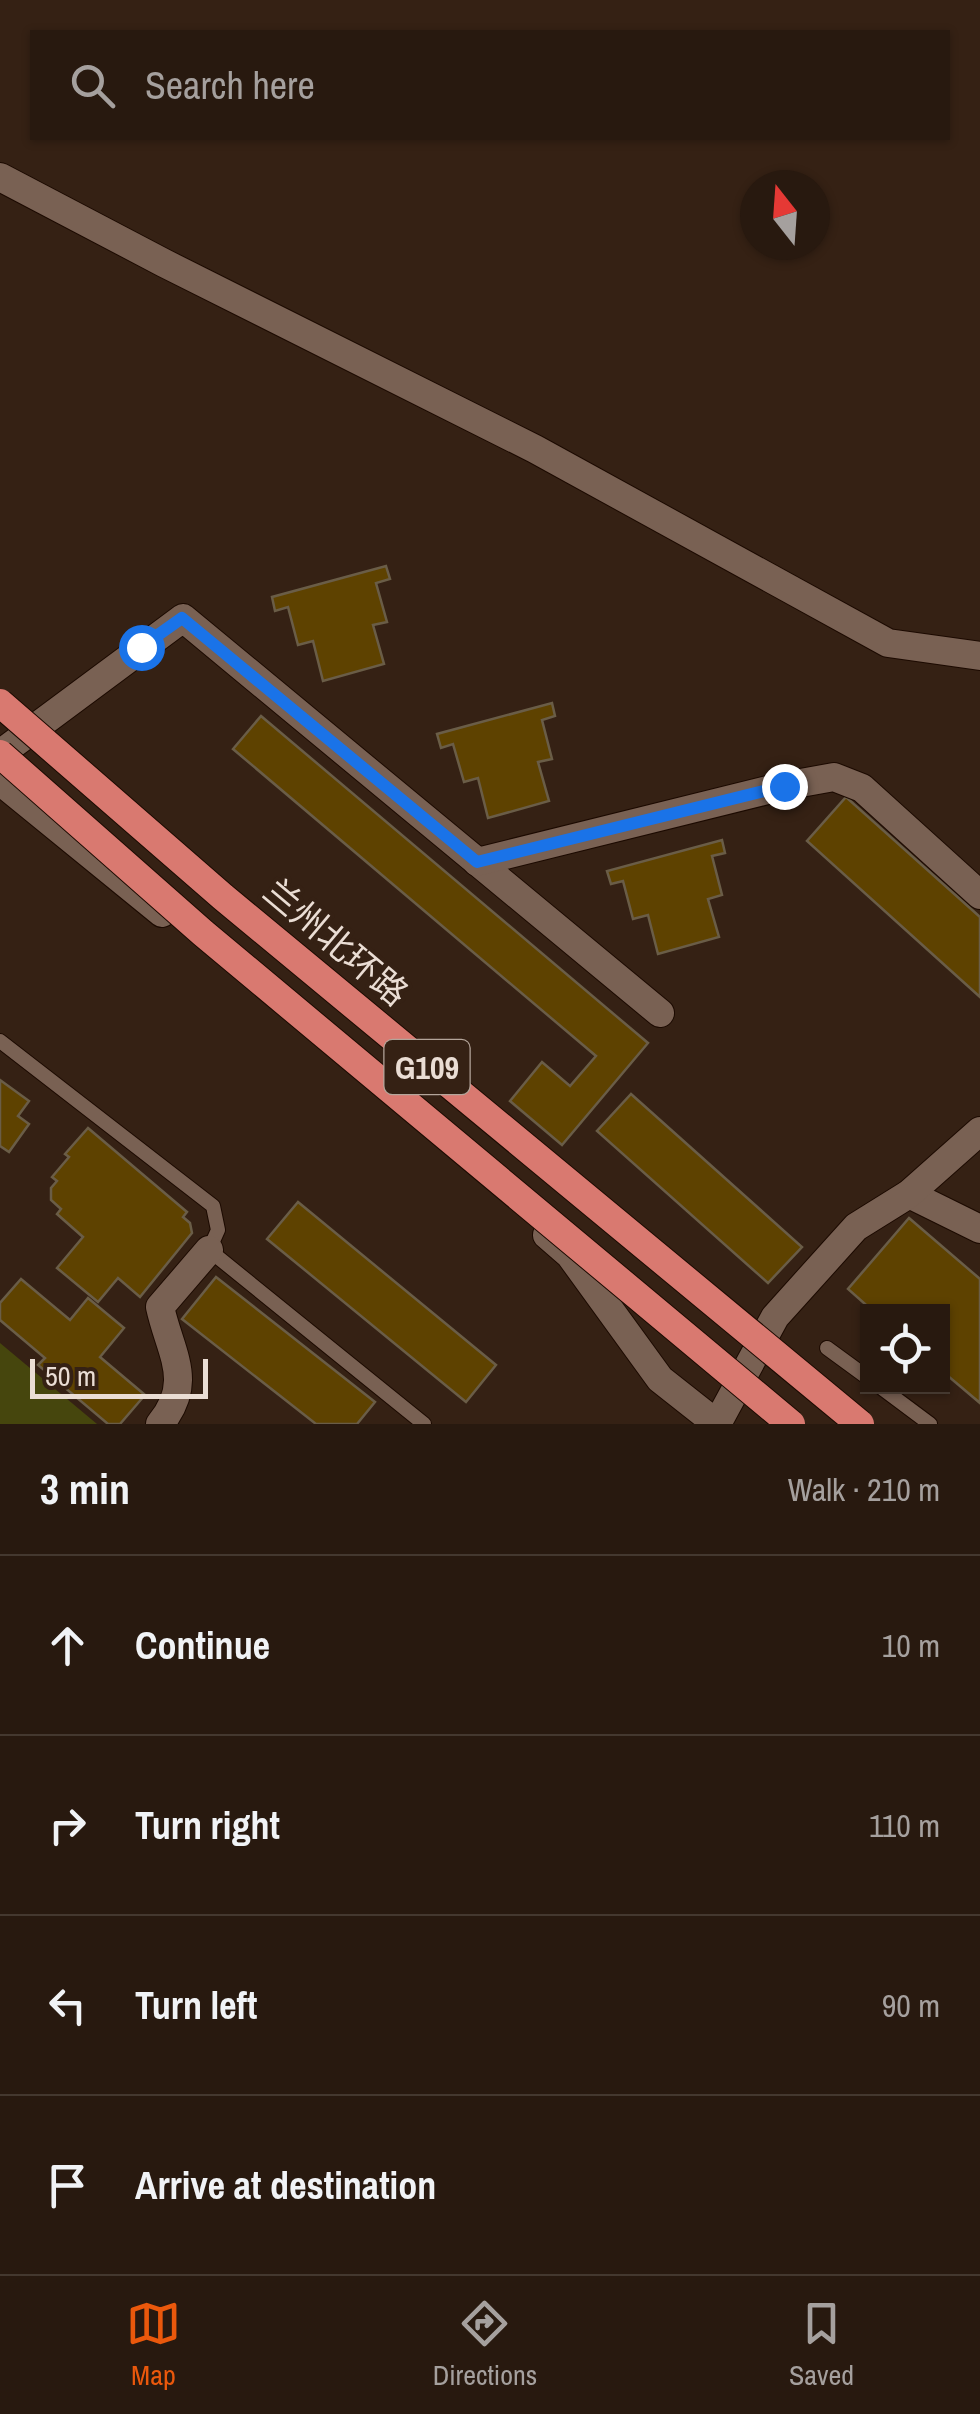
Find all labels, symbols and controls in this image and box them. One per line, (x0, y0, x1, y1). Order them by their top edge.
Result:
search box (30, 30, 950, 140)
icon: search (65, 58, 120, 113)
text: Search here (145, 60, 315, 111)
north arrow (740, 170, 830, 260)
route start (119, 625, 165, 671)
route end (762, 764, 808, 810)
street label: 兰州北环路 (254, 868, 418, 1016)
road number: G109 (384, 1040, 470, 1094)
map controls (860, 1304, 950, 1394)
button: locate (860, 1304, 950, 1394)
scale bar (30, 1354, 208, 1398)
text: 50 m (45, 1357, 96, 1395)
text: 3 min (40, 1461, 130, 1517)
text: Walk · 210 m (788, 1468, 940, 1511)
icon: ahead (40, 1618, 95, 1673)
text: Continue (135, 1620, 270, 1671)
text: 10 m (882, 1624, 940, 1667)
icon: right (40, 1798, 95, 1853)
text: Turn right (135, 1800, 280, 1851)
text: 110 m (869, 1804, 940, 1847)
icon: left (40, 1978, 95, 2033)
text: Turn left (135, 1980, 257, 2031)
text: 90 m (882, 1984, 940, 2027)
icon: arrive (40, 2158, 95, 2213)
text: Arrive at destination (135, 2160, 436, 2211)
tab: Map (126, 2296, 181, 2394)
tab: Directions (433, 2296, 537, 2394)
tab: Saved (789, 2296, 854, 2394)

